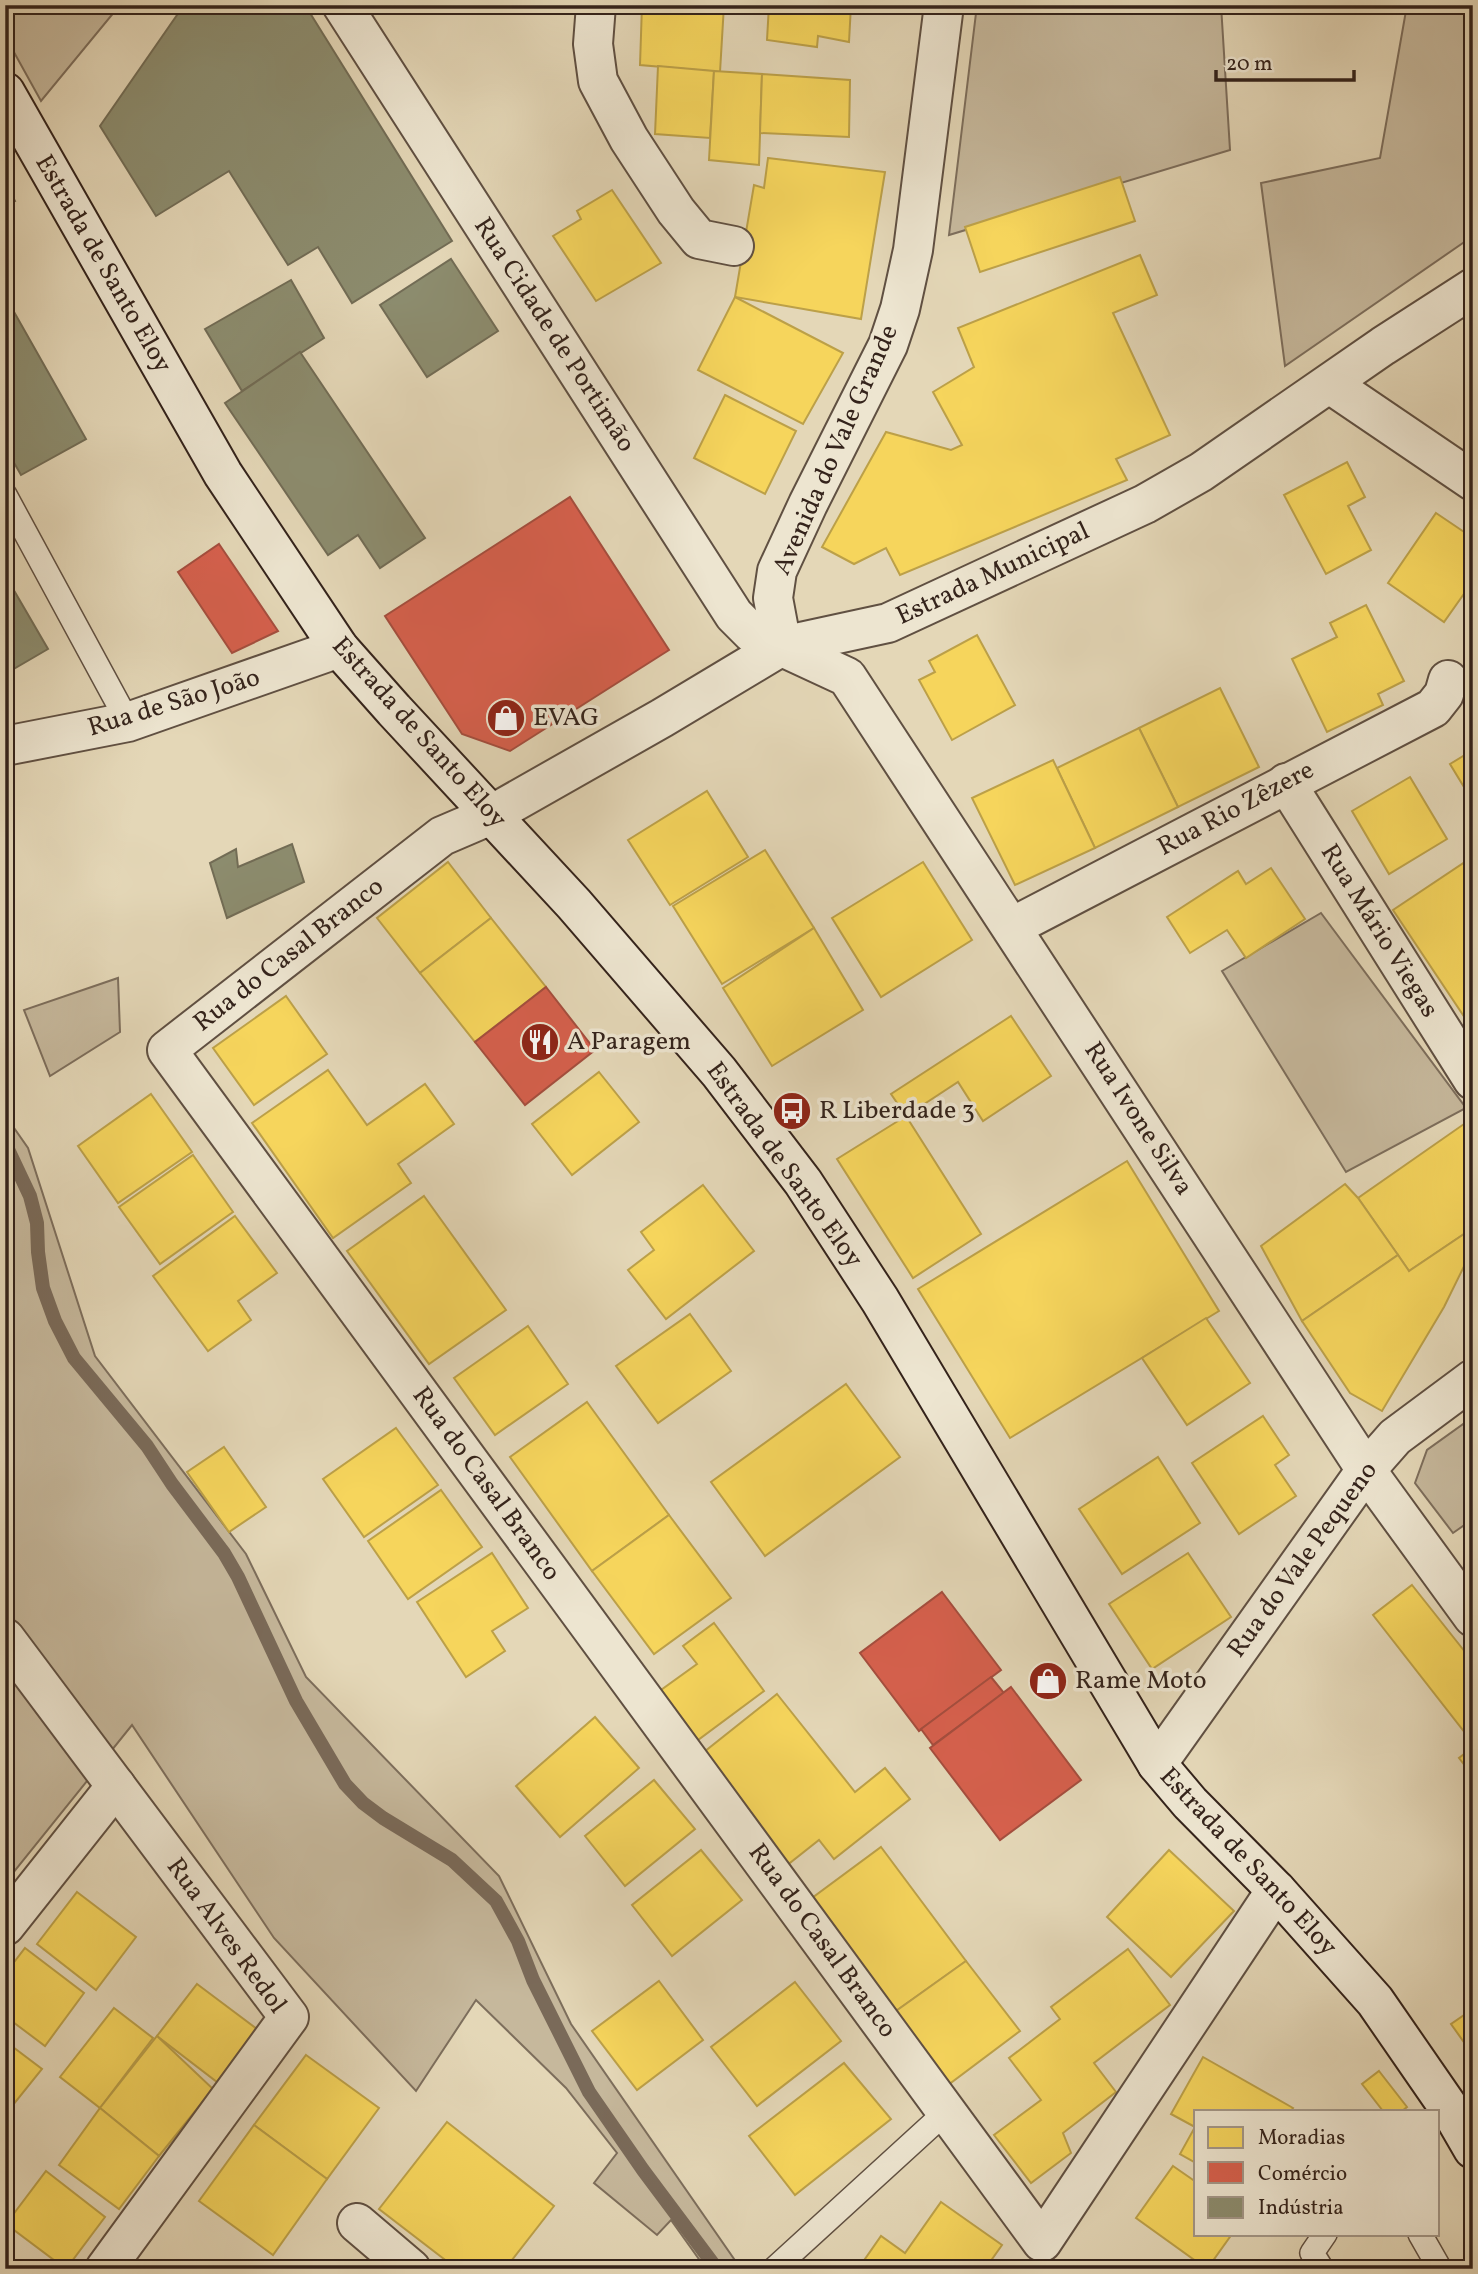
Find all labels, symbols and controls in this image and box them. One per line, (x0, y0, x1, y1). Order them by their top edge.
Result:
scale bar (1216, 38, 1354, 82)
text: 20 m (1226, 50, 1272, 79)
street label: Estrada de Santo Eloy (26, 148, 180, 380)
street label: Rua Cidade de Portimão (464, 211, 644, 459)
street label: Avenida do Vale Grande (765, 319, 907, 581)
street label: Estrada Municipal (891, 513, 1095, 635)
street label: Estrada de Santo Eloy (323, 629, 515, 837)
street label: Rua de São João (83, 660, 265, 746)
shop icon: EVAG (485, 697, 527, 739)
place label: EVAG (533, 700, 599, 736)
street label: Rua Rio Zêzere (1151, 753, 1321, 865)
street label: Rua Mário Viegas (1311, 837, 1447, 1025)
street label: Rua do Casal Branco (186, 869, 392, 1041)
restaurant icon: A Paragem (519, 1021, 561, 1063)
place label: A Paragem (567, 1024, 691, 1060)
street label: Rua Ivone Silva (1075, 1035, 1201, 1203)
street label: Estrada de Santo Eloy (697, 1055, 871, 1275)
bus stop icon: R Liberdade 3 (771, 1090, 813, 1132)
place label: R Liberdade 3 (819, 1093, 975, 1129)
street label: Rua do Casal Branco (403, 1379, 569, 1589)
street label: Rua do Vale Pequeno (1219, 1454, 1387, 1666)
shop icon: Rame Moto (1027, 1660, 1069, 1702)
place label: Rame Moto (1075, 1663, 1206, 1699)
street label: Estrada de Santo Eloy (1151, 1760, 1345, 1964)
street label: Rua do Casal Branco (739, 1836, 905, 2046)
street label: Rua Alves Redol (157, 1851, 295, 2021)
legend (1194, 2110, 1440, 2236)
text: Moradias (1258, 2124, 1345, 2153)
text: Comércio (1258, 2160, 1347, 2189)
text: Indústria (1258, 2194, 1344, 2223)

